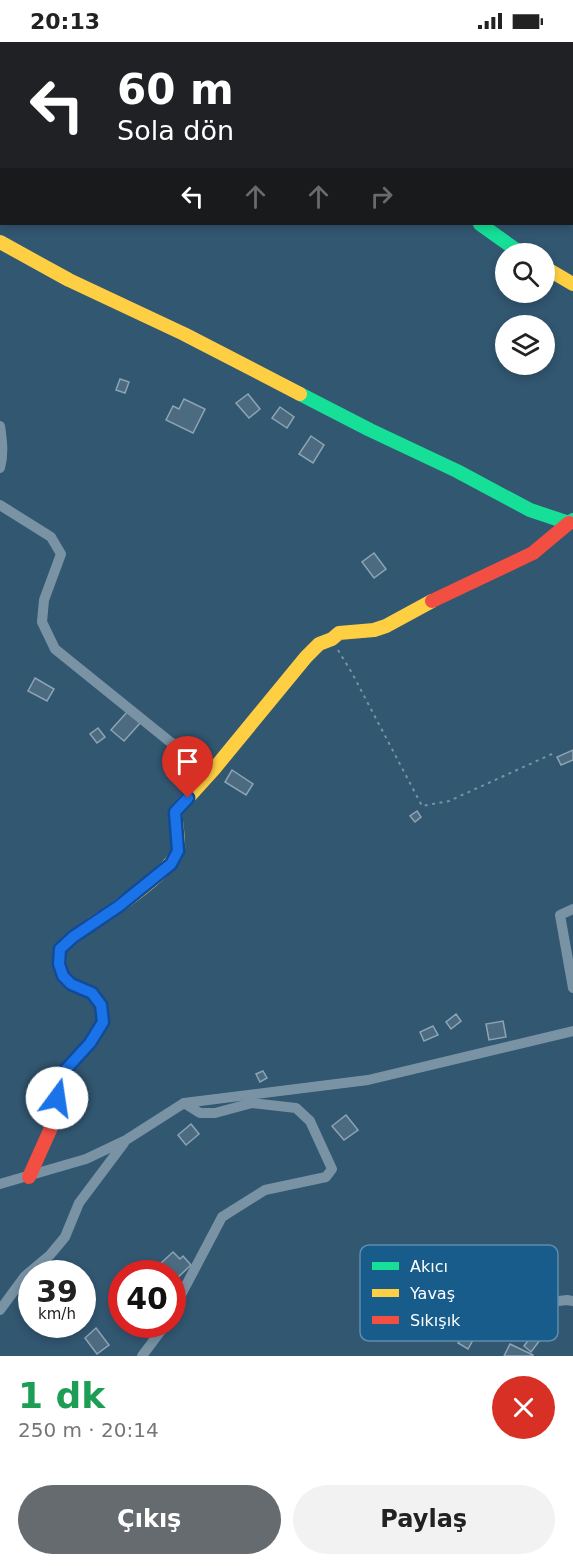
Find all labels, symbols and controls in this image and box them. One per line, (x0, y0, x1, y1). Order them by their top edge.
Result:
text: 20:13 (30, 9, 100, 34)
text: 60 m (117, 65, 234, 114)
icon: left (18, 66, 96, 144)
text: Sola dön (117, 115, 234, 146)
icon: left (176, 180, 209, 213)
icon: ahead (239, 180, 272, 213)
icon: ahead (302, 180, 335, 213)
icon: right (365, 180, 398, 213)
map controls (495, 243, 555, 375)
button: search (495, 243, 555, 303)
button: layers (495, 315, 555, 375)
pin (162, 736, 213, 798)
icon: arrive (171, 745, 204, 778)
position arrow (25, 1066, 89, 1130)
legend (360, 1245, 558, 1341)
text: Akıcı (410, 1257, 448, 1276)
speed limit sign: 40 (108, 1260, 186, 1338)
text: 39 (36, 1274, 78, 1309)
text: Yavaş (409, 1284, 455, 1303)
text: km/h (38, 1305, 76, 1323)
text: Sıkışık (410, 1311, 461, 1330)
text: 1 dk (18, 1375, 105, 1416)
button: close (492, 1376, 555, 1439)
text: 250 m · 20:14 (18, 1418, 159, 1442)
button: Çıkış (18, 1485, 281, 1554)
button: Paylaş (293, 1485, 555, 1554)

